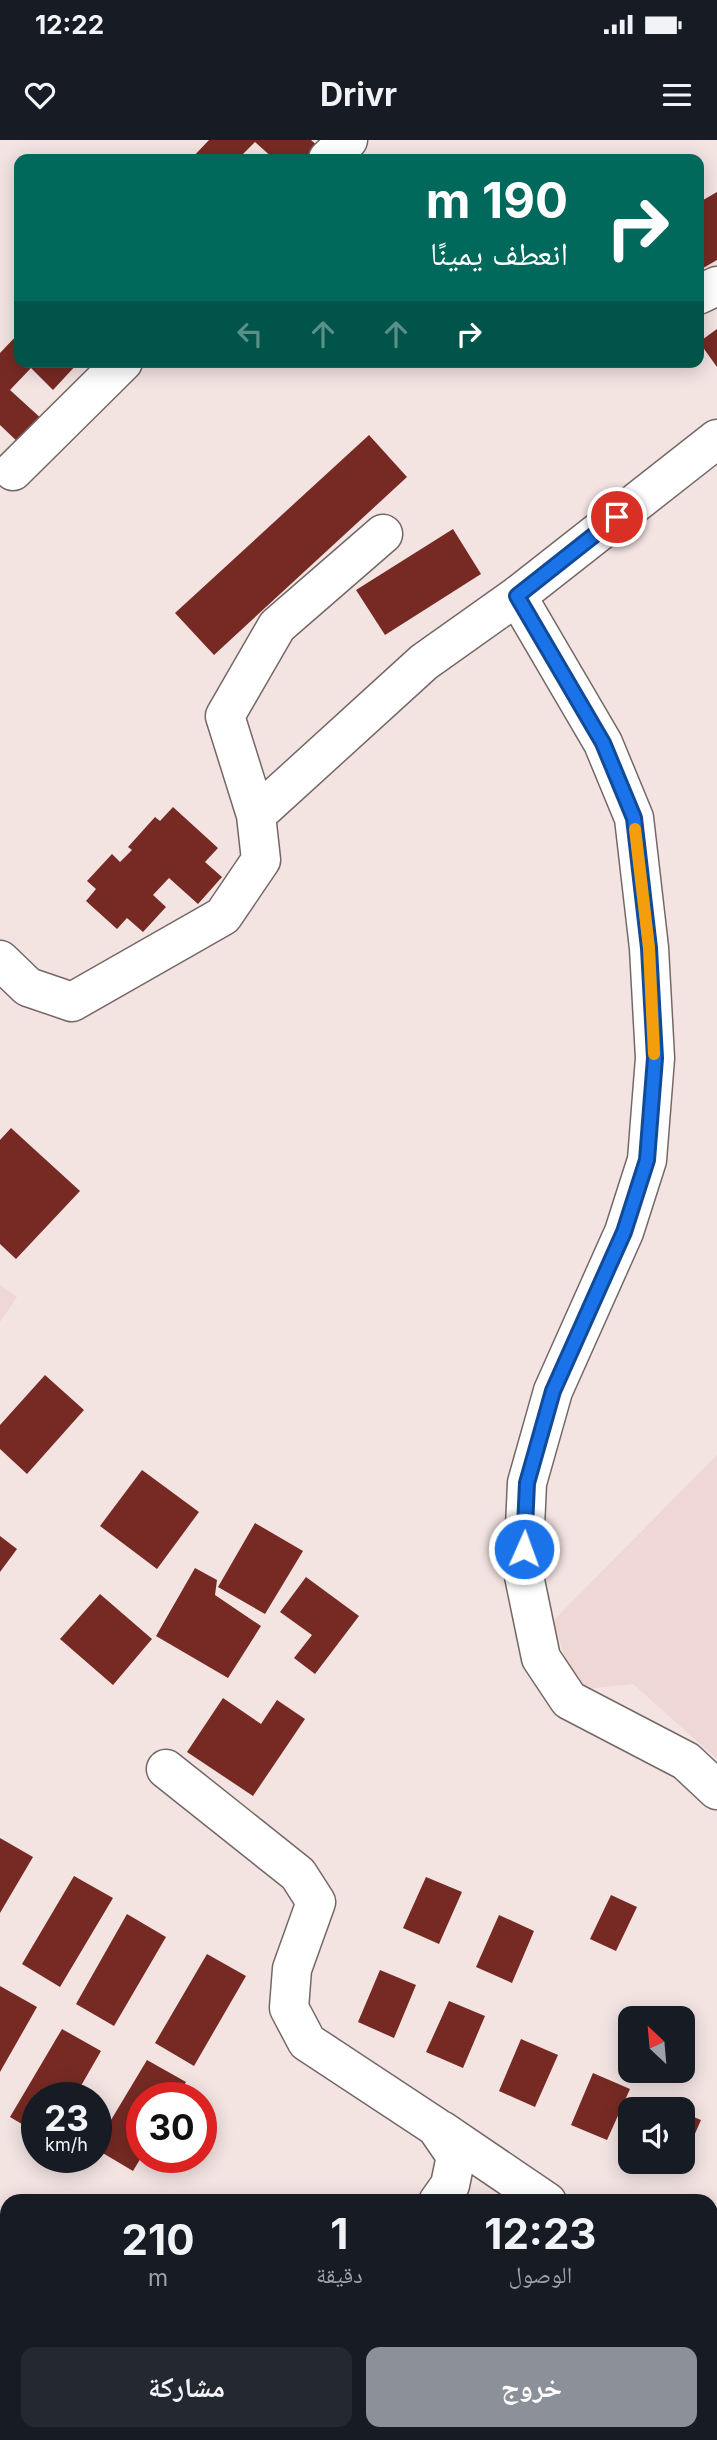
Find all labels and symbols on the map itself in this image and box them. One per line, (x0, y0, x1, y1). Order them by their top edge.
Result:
pin (587, 487, 647, 547)
position arrow (487, 1512, 561, 1586)
north arrow (618, 2006, 695, 2082)
speed limit sign: 30 (126, 2082, 217, 2173)

